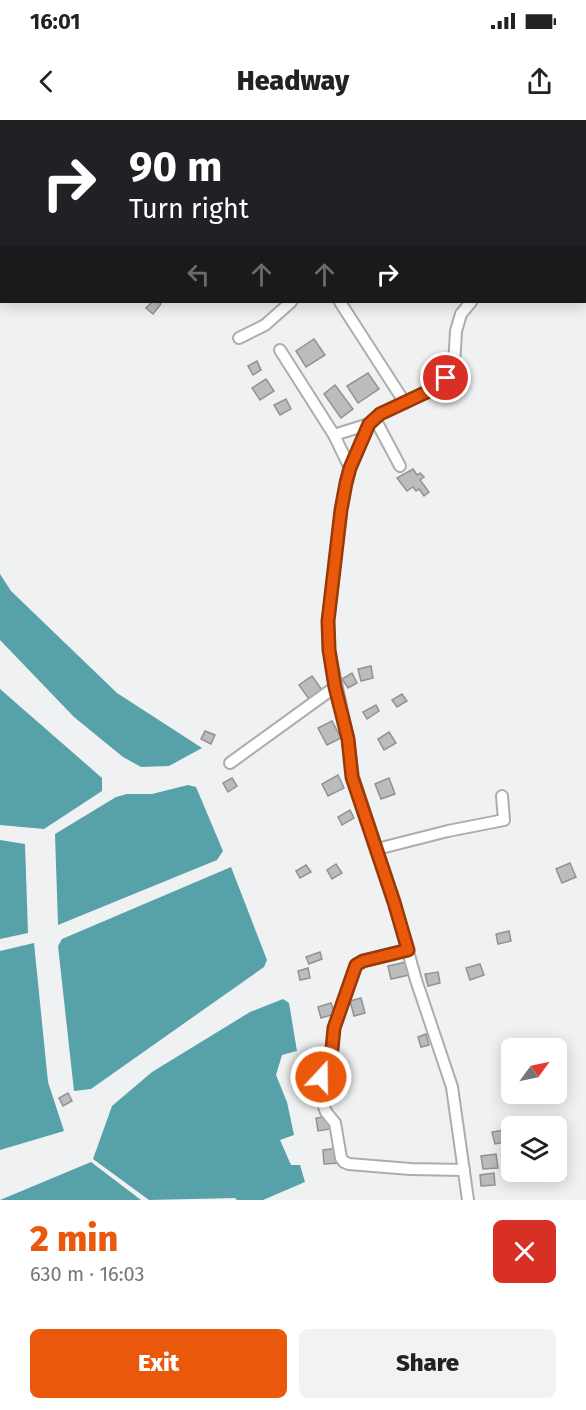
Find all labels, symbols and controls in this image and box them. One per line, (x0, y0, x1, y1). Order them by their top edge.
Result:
text: 16:01 (30, 8, 81, 35)
icon: back (30, 65, 63, 98)
text: Headway (237, 65, 349, 97)
icon: share (523, 65, 556, 98)
text: 90 m (129, 142, 223, 192)
icon: right (30, 144, 108, 222)
text: Turn right (129, 193, 249, 225)
icon: left (182, 258, 215, 291)
icon: ahead (245, 258, 278, 291)
icon: ahead (308, 258, 341, 291)
icon: right (371, 258, 404, 291)
pin (420, 352, 471, 403)
icon: arrive (429, 361, 462, 394)
north arrow (501, 1038, 567, 1104)
map controls (501, 1038, 567, 1182)
position arrow (289, 1045, 353, 1109)
button: layers (501, 1116, 567, 1182)
text: 2 min (30, 1217, 118, 1261)
button: close (493, 1220, 556, 1283)
text: 630 m · 16:03 (30, 1262, 145, 1286)
button: Exit (30, 1329, 287, 1398)
button: Share (299, 1329, 556, 1398)

